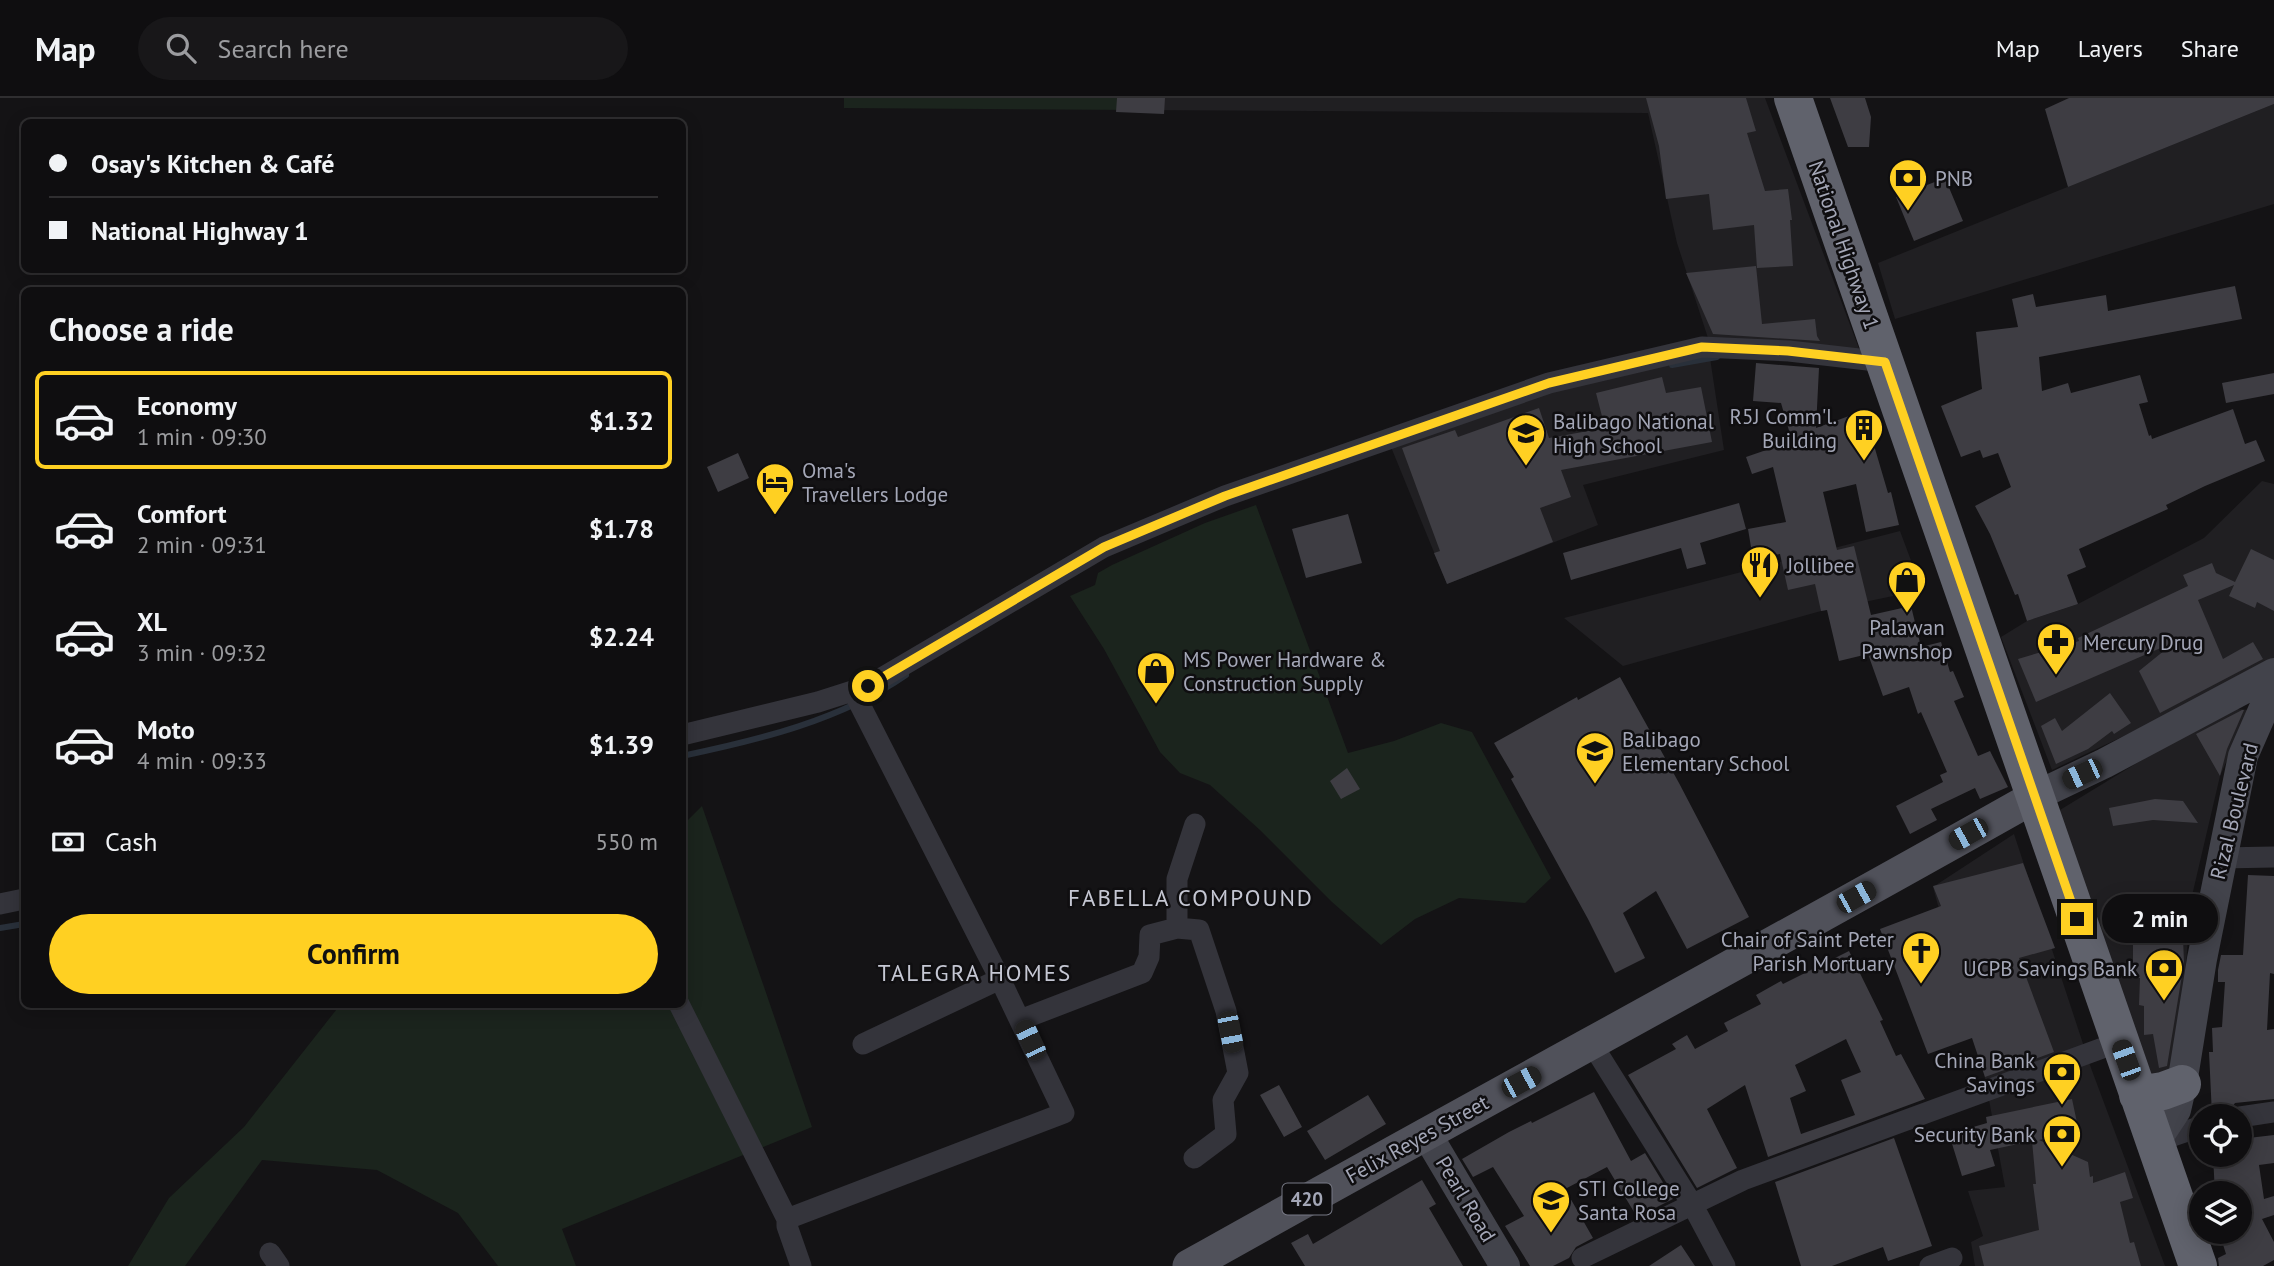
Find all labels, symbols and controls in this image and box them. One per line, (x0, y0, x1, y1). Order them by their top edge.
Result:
search box (138, 17, 628, 80)
text: Map (35, 27, 96, 70)
icon: search (162, 29, 200, 67)
text: Search here (218, 32, 349, 65)
text: Map (1996, 33, 2040, 64)
text: Layers (2078, 33, 2143, 64)
text: Share (2181, 33, 2239, 64)
text: Osay's Kitchen & Café (91, 147, 334, 180)
street label: National Highway 1 (1802, 157, 1886, 333)
bank icon: PNB (1887, 157, 1929, 212)
place label: PNB (1935, 165, 1973, 192)
text: National Highway 1 (91, 214, 309, 247)
text: Choose a ride (49, 308, 234, 350)
icon: car (53, 389, 116, 452)
text: Economy (137, 389, 237, 422)
place label: R5J Comm'l. Building (1730, 403, 1837, 454)
text: $1.32 (589, 404, 654, 437)
building icon: R5J Comm'l. Building (1843, 407, 1885, 462)
place label: Balibago National High School (1553, 408, 1714, 459)
school or university icon: Balibago National High School (1505, 412, 1547, 467)
text: 1 min · 09:30 (137, 422, 267, 451)
place label: Oma's Travellers Lodge (802, 457, 948, 508)
hotel icon: Oma's Travellers Lodge (754, 461, 796, 516)
icon: car (53, 497, 116, 560)
text: Comfort (137, 497, 227, 530)
text: $1.78 (589, 512, 654, 545)
text: 2 min · 09:31 (137, 530, 267, 559)
restaurant icon: Jollibee (1739, 544, 1781, 599)
place label: Jollibee (1786, 552, 1855, 579)
shop icon: Palawan Pawnshop (1886, 559, 1928, 614)
icon: car (53, 605, 116, 668)
text: XL (137, 605, 167, 638)
place label: Palawan Pawnshop (1861, 614, 1953, 665)
text: $2.24 (589, 620, 654, 653)
pharmacy icon: Mercury Drug (2035, 621, 2077, 676)
place label: Mercury Drug (2083, 629, 2203, 656)
text: 3 min · 09:32 (137, 638, 267, 667)
place label: MS Power Hardware & Construction Supply (1183, 646, 1386, 697)
shop icon: MS Power Hardware & Construction Supply (1135, 650, 1177, 705)
route start (852, 670, 884, 702)
icon: car (53, 713, 116, 776)
text: Moto (137, 713, 195, 746)
place label: Balibago Elementary School (1622, 726, 1789, 777)
text: $1.39 (589, 728, 654, 761)
school or university icon: Balibago Elementary School (1574, 730, 1616, 785)
street label: Rizal Boulevard (2204, 740, 2264, 882)
text: 4 min · 09:33 (137, 746, 267, 775)
car (2059, 756, 2106, 792)
car (1945, 815, 1992, 853)
icon: cash (49, 823, 87, 861)
text: Cash (105, 825, 157, 858)
text: 550 m (596, 827, 658, 856)
car (1833, 878, 1880, 916)
district label: FABELLA COMPOUND (1068, 883, 1314, 912)
callout: 2 min (2102, 894, 2217, 944)
route end (2061, 903, 2093, 935)
text: 2 min (2132, 904, 2188, 933)
button: Confirm (49, 914, 658, 994)
place label: Chair of Saint Peter Parish Mortuary (1721, 926, 1894, 977)
church icon: Chair of Saint Peter Parish Mortuary (1900, 930, 1942, 985)
bank icon: UCPB Savings Bank (2143, 947, 2185, 1002)
place label: UCPB Savings Bank (1963, 955, 2137, 982)
district label: TALEGRA HOMES (878, 958, 1072, 987)
car (1216, 1009, 1245, 1055)
car (1012, 1017, 1049, 1063)
car (2109, 1037, 2144, 1083)
place label: China Bank Savings (1934, 1047, 2035, 1098)
bank icon: China Bank Savings (2041, 1051, 2083, 1106)
car (1498, 1063, 1545, 1101)
street label: Felix Reyes Street (1341, 1089, 1493, 1189)
map controls (2189, 1104, 2252, 1244)
button: locate (2189, 1104, 2252, 1167)
bank icon: Security Bank (2041, 1113, 2083, 1168)
place label: Security Bank (1914, 1121, 2035, 1148)
street label: Pearl Road (1430, 1151, 1502, 1247)
place label: STI College Santa Rosa (1578, 1175, 1680, 1226)
school or university icon: STI College Santa Rosa (1530, 1179, 1572, 1234)
button: layers (2189, 1181, 2252, 1244)
road number: 420 (1282, 1184, 1332, 1214)

